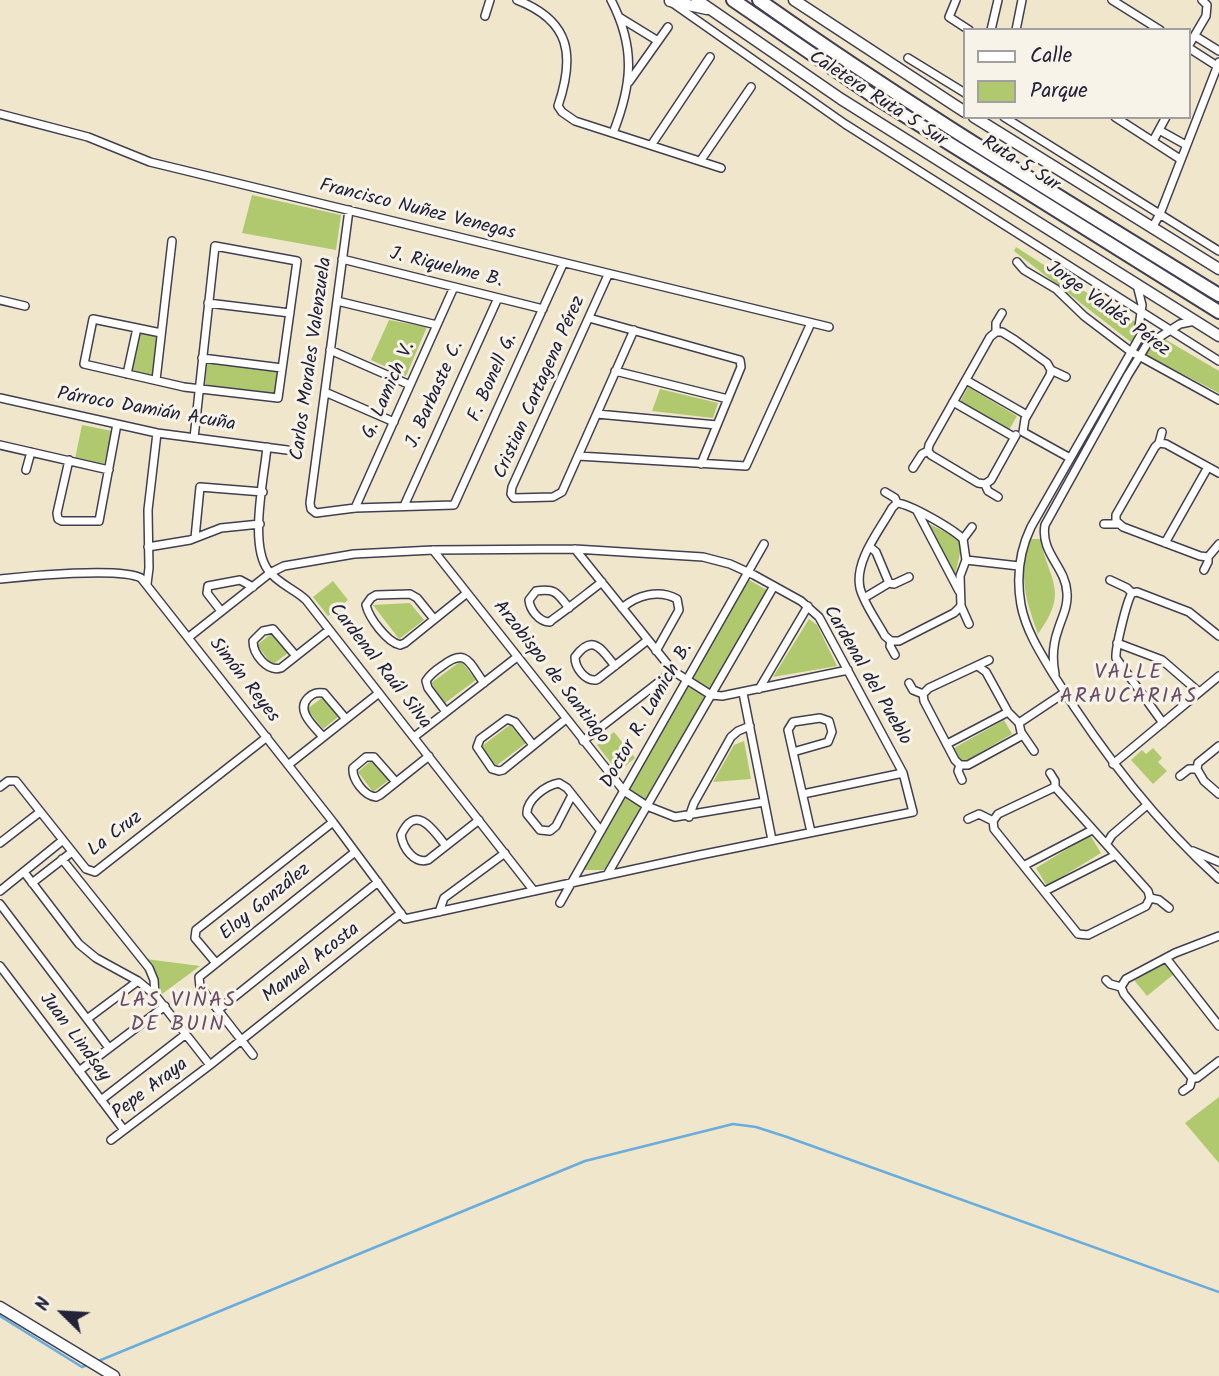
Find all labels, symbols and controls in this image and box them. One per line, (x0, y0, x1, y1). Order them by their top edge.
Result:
legend (964, 28, 1191, 119)
text: Calle (1030, 40, 1072, 73)
street label: Caletera Ruta 5 Sur (804, 47, 950, 153)
text: Parque (1030, 75, 1088, 108)
street label: Ruta 5 Sur (977, 132, 1063, 198)
street label: Francisco Nuñez Venegas (317, 176, 517, 246)
street label: J. Riquelme B. (387, 244, 505, 294)
street label: Carlos Morales Valenzuela (287, 256, 339, 462)
street label: Jorge Valdés Pérez (1040, 257, 1174, 363)
street label: Cristian Cartagena Pérez (490, 293, 592, 483)
street label: F. Bonell G. (464, 330, 524, 426)
street label: J. Barbaste C. (402, 338, 470, 452)
street label: G. Lamich V. (359, 339, 421, 443)
street label: Párroco Damián Acuña (55, 384, 237, 438)
street label: Arzobispo de Santiago (487, 597, 613, 749)
street label: Cardenal Raúl Silva (323, 600, 435, 734)
street label: Cardenal del Pueblo (817, 602, 915, 750)
street label: Simón Reyes (203, 634, 283, 728)
street label: Doctor R. Lamich B. (597, 639, 699, 793)
district label: VALLE ARAUCARIAS (1061, 661, 1197, 711)
street label: La Cruz (84, 807, 148, 863)
street label: Eloy González (216, 859, 316, 947)
street label: Manuel Acosta (259, 919, 365, 1009)
street label: Juan Lindsay (33, 989, 115, 1087)
district label: LAS VIÑAS DE BUIN (120, 989, 236, 1039)
street label: Pepe Araya (109, 1054, 193, 1126)
north arrow (28, 1278, 98, 1348)
text: N (28, 1293, 60, 1316)

